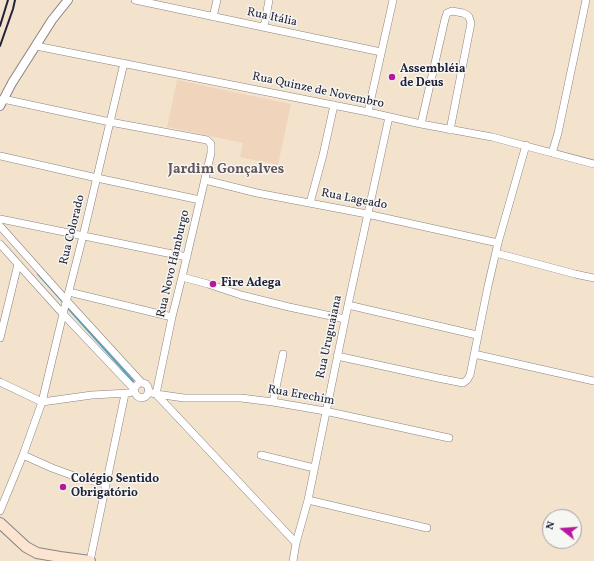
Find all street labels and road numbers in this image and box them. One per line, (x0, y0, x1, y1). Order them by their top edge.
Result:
street label: Rua Itália (246, 6, 298, 30)
street label: Rua Quinze de Novembro (251, 70, 385, 112)
street label: Rua Lageado (320, 187, 388, 213)
street label: Rua Colorado (57, 194, 89, 266)
street label: Rua Novo Hamburgo (155, 209, 193, 319)
street label: Rua Uruguaiana (314, 294, 346, 380)
street label: Rua Erechim (266, 383, 336, 409)

